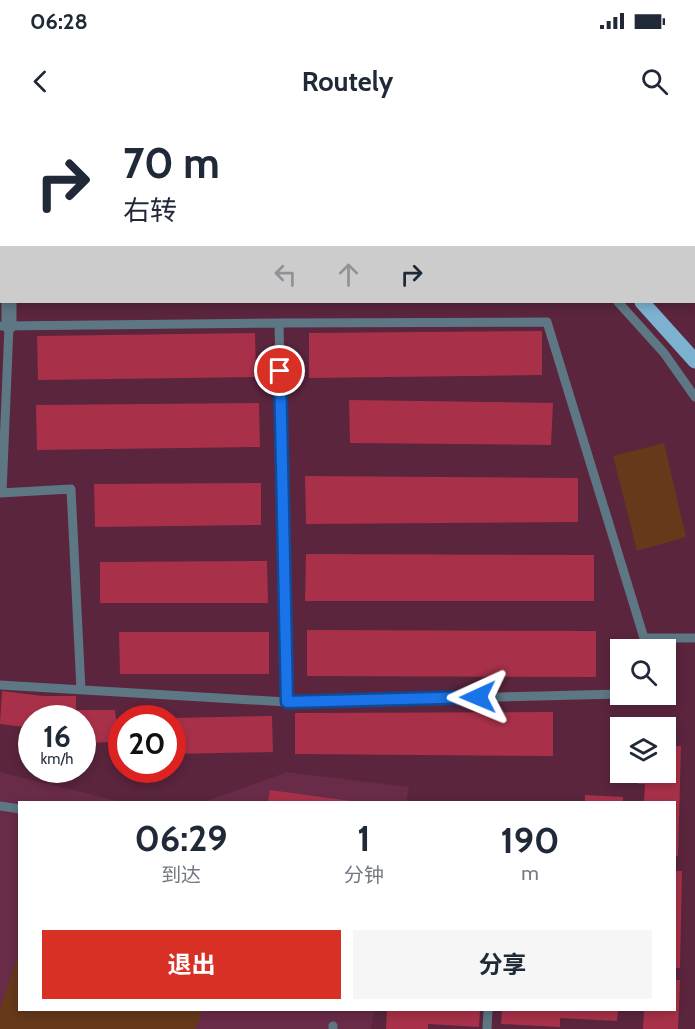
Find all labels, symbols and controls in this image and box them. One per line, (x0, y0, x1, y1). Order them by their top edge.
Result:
text: 06:28 (30, 8, 88, 35)
icon: back (24, 65, 57, 98)
text: Routely (302, 65, 393, 98)
icon: search (638, 65, 671, 98)
text: 70 m (123, 137, 220, 189)
icon: right (24, 144, 102, 222)
text: 右转 (123, 194, 177, 227)
icon: left (269, 258, 302, 291)
icon: ahead (332, 258, 365, 291)
icon: right (395, 258, 428, 291)
pin (254, 345, 305, 396)
icon: arrive (263, 354, 296, 387)
map controls (610, 639, 676, 783)
button: search (610, 639, 676, 705)
position arrow (446, 665, 510, 729)
speed limit sign: 20 (108, 705, 186, 783)
button: layers (610, 717, 676, 783)
text: 16 (43, 718, 71, 755)
text: km/h (41, 750, 73, 768)
text: 06:29 (135, 816, 227, 860)
text: 1 (357, 816, 371, 860)
text: 190 (501, 818, 559, 862)
text: m (521, 861, 539, 885)
text: 到达 (161, 863, 201, 887)
text: 分钟 (344, 863, 384, 887)
button: 退出 (42, 930, 341, 999)
button: 分享 (353, 930, 652, 999)

